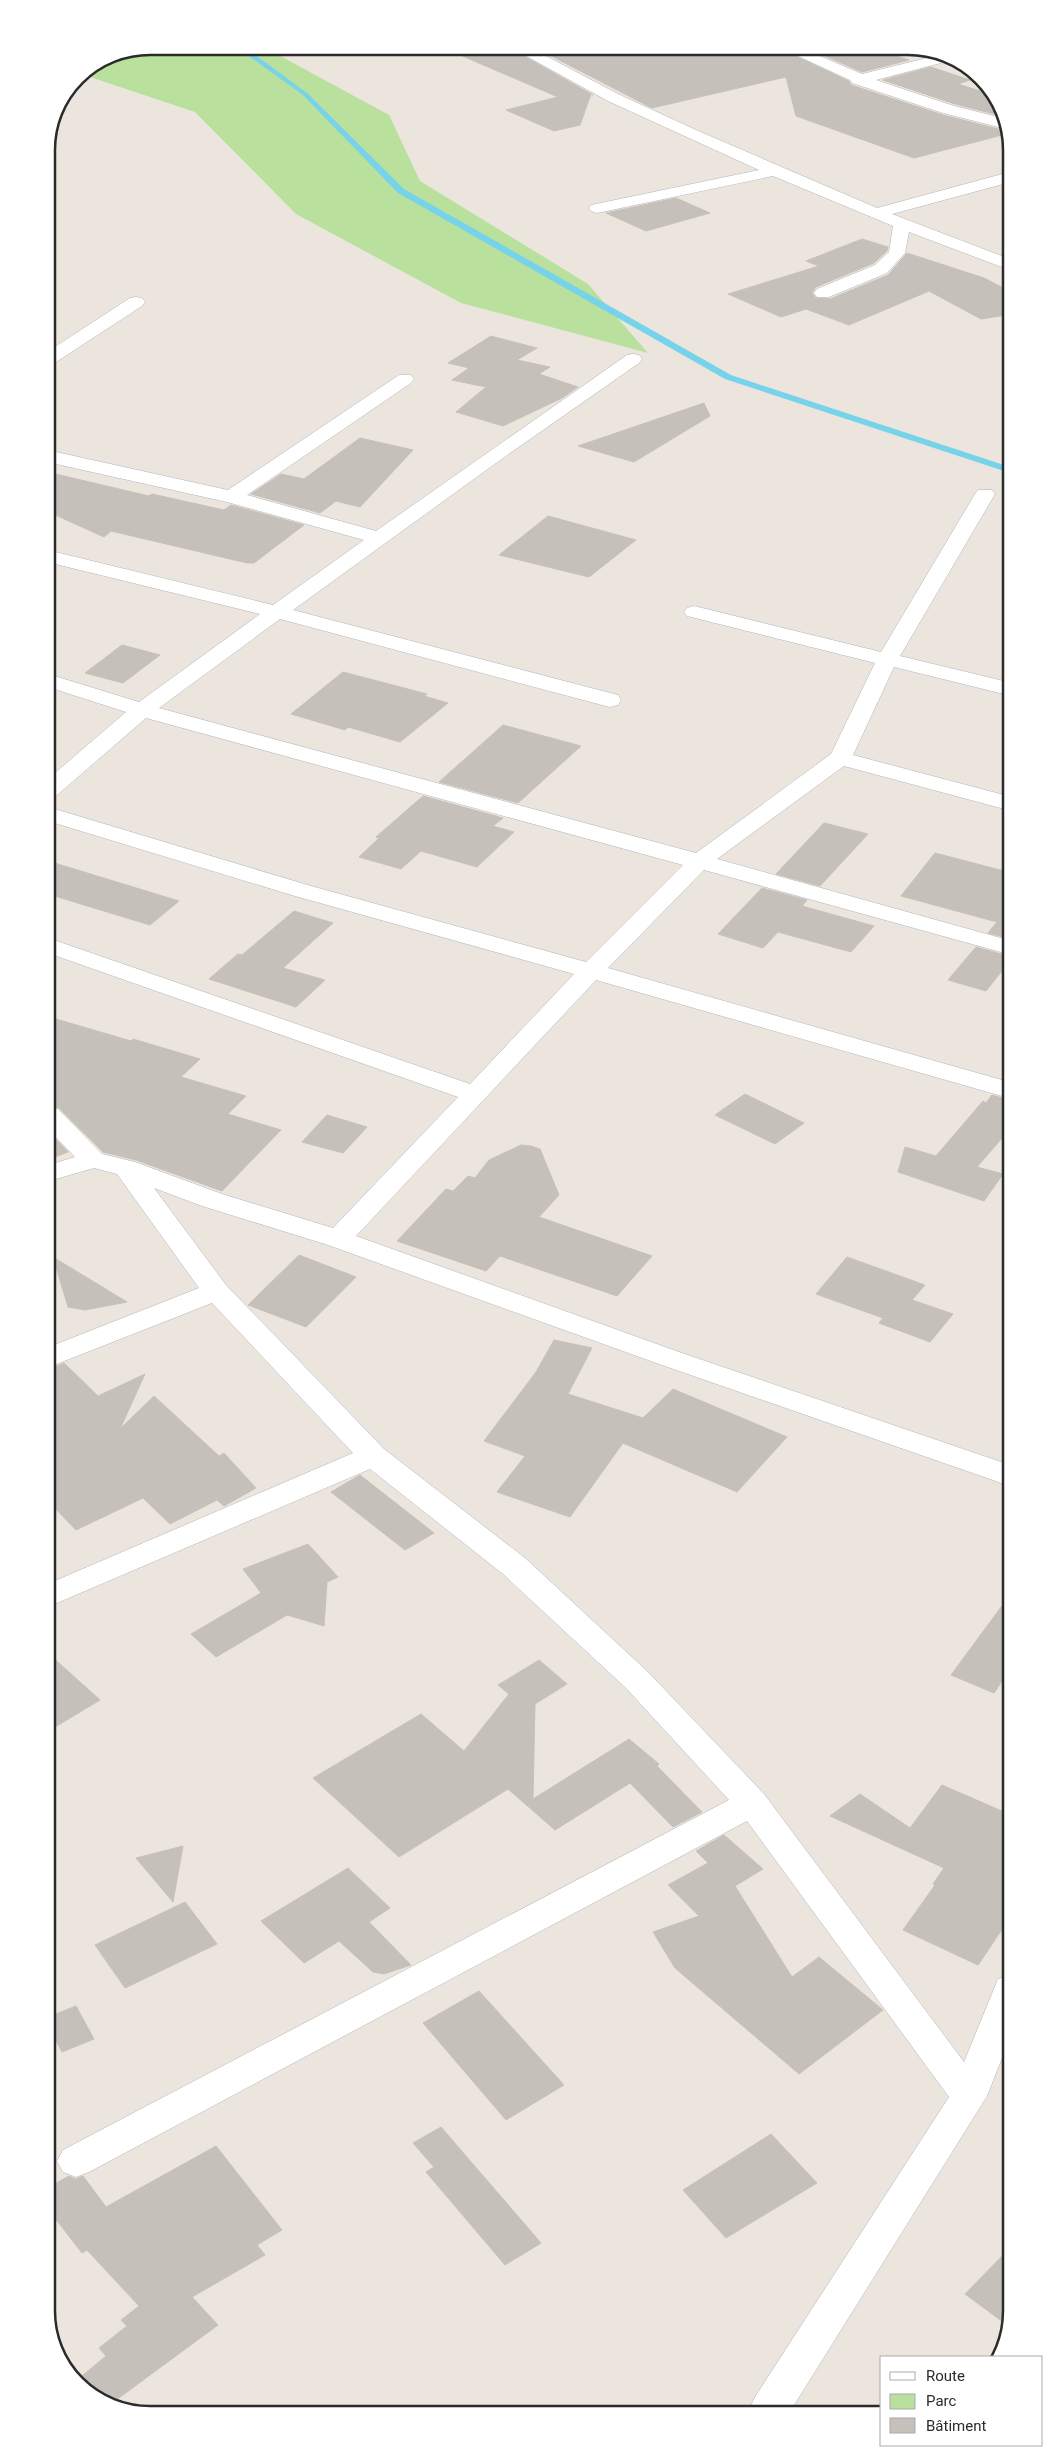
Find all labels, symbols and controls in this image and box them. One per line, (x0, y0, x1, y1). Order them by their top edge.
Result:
legend (880, 2356, 1043, 2446)
text: Route (926, 2367, 965, 2385)
text: Parc (926, 2392, 956, 2410)
text: Bâtiment (926, 2417, 986, 2435)

